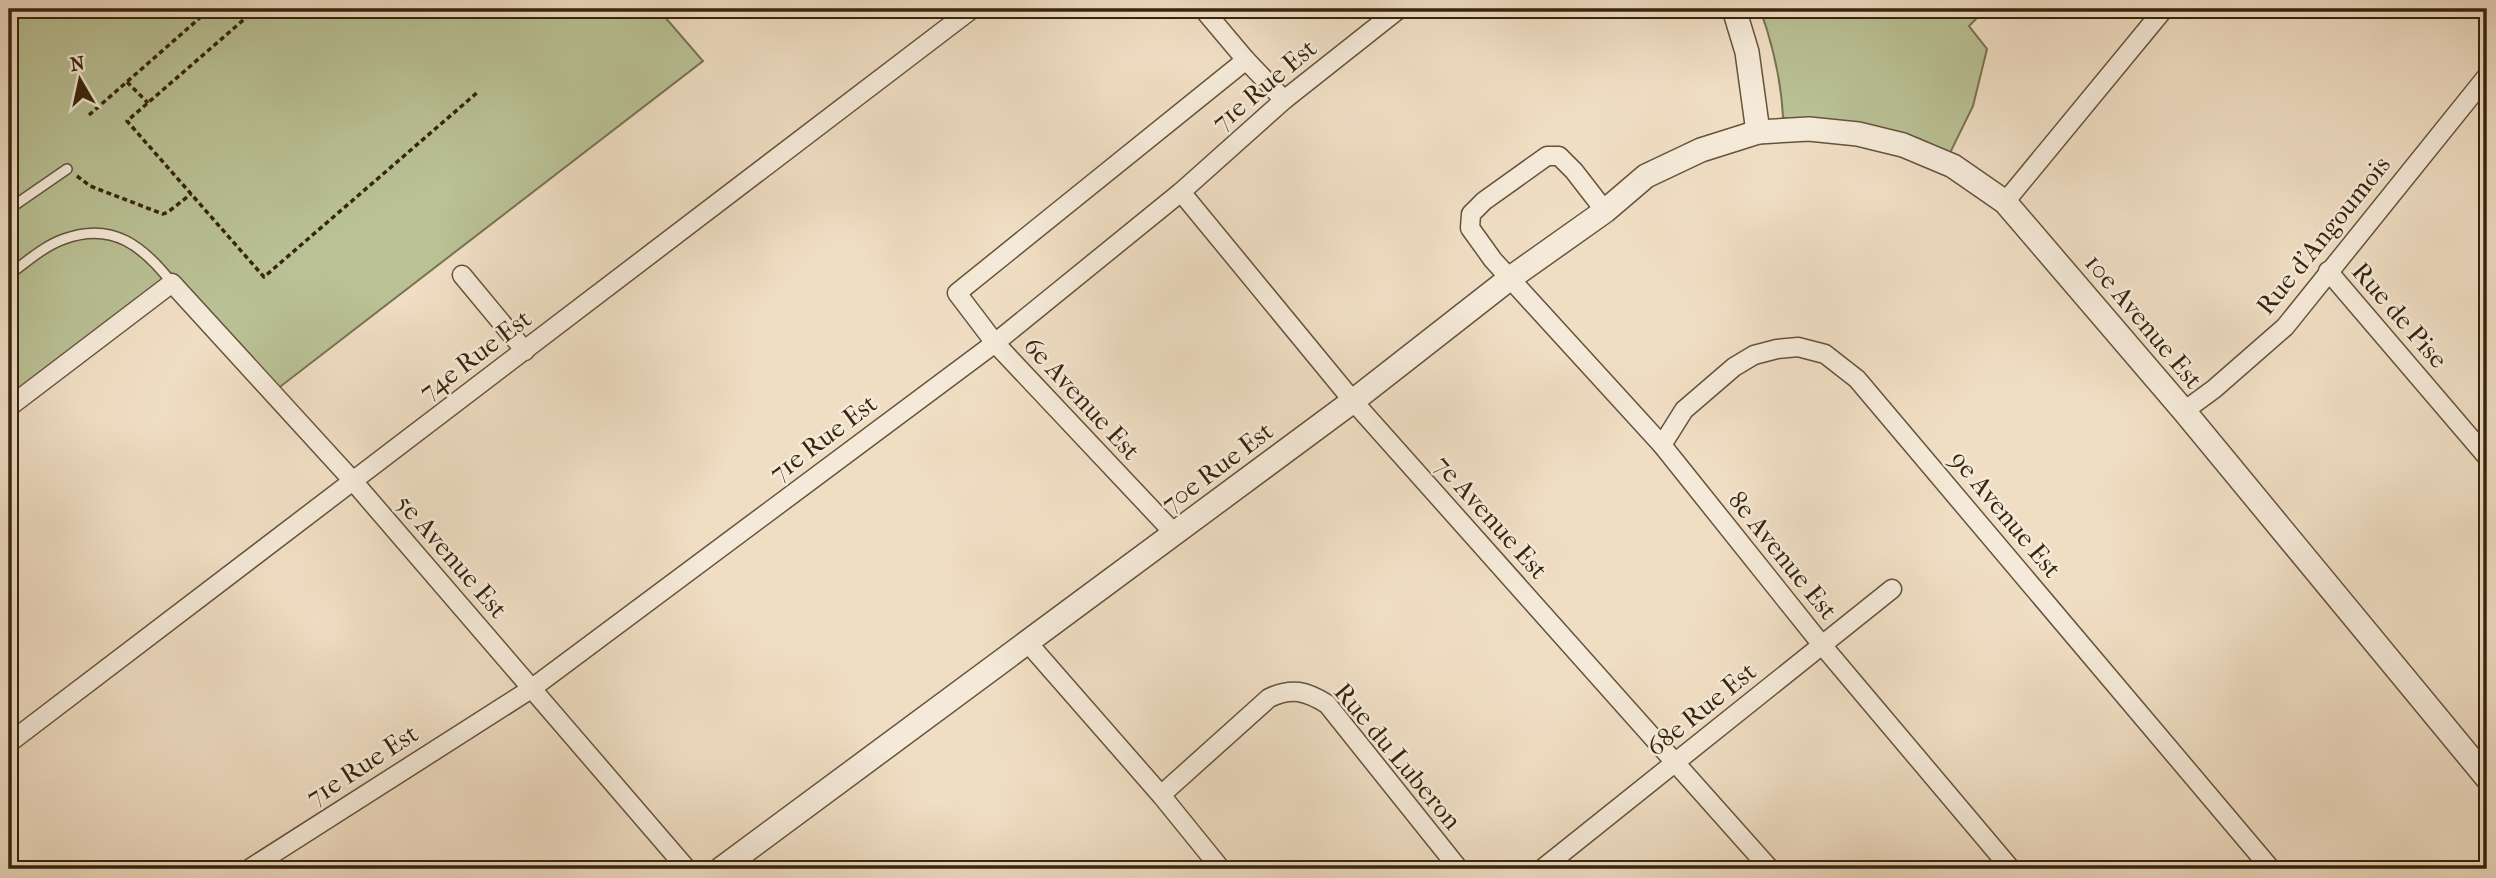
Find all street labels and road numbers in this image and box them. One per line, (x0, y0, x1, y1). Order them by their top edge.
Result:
street label: 71e Rue Est (1206, 32, 1323, 138)
street label: Rue d'Angoumois (2250, 150, 2397, 321)
street label: 10e Avenue Est (2078, 248, 2209, 395)
street label: Rue de Pise (2345, 256, 2454, 375)
street label: 74e Rue Est (413, 303, 538, 407)
street label: 6e Avenue Est (1017, 330, 1147, 467)
street label: 71e Rue Est (763, 388, 884, 489)
street label: 70e Rue Est (1155, 415, 1280, 519)
street label: 9e Avenue Est (1944, 444, 2068, 585)
street label: 7e Avenue Est (1427, 449, 1555, 586)
street label: 8e Avenue Est (1722, 485, 1844, 626)
street label: 5e Avenue Est (389, 488, 514, 625)
street label: 68e Rue Est (1640, 655, 1763, 763)
street label: Rue du Luberon (1327, 677, 1468, 836)
street label: 71e Rue Est (301, 718, 424, 813)

